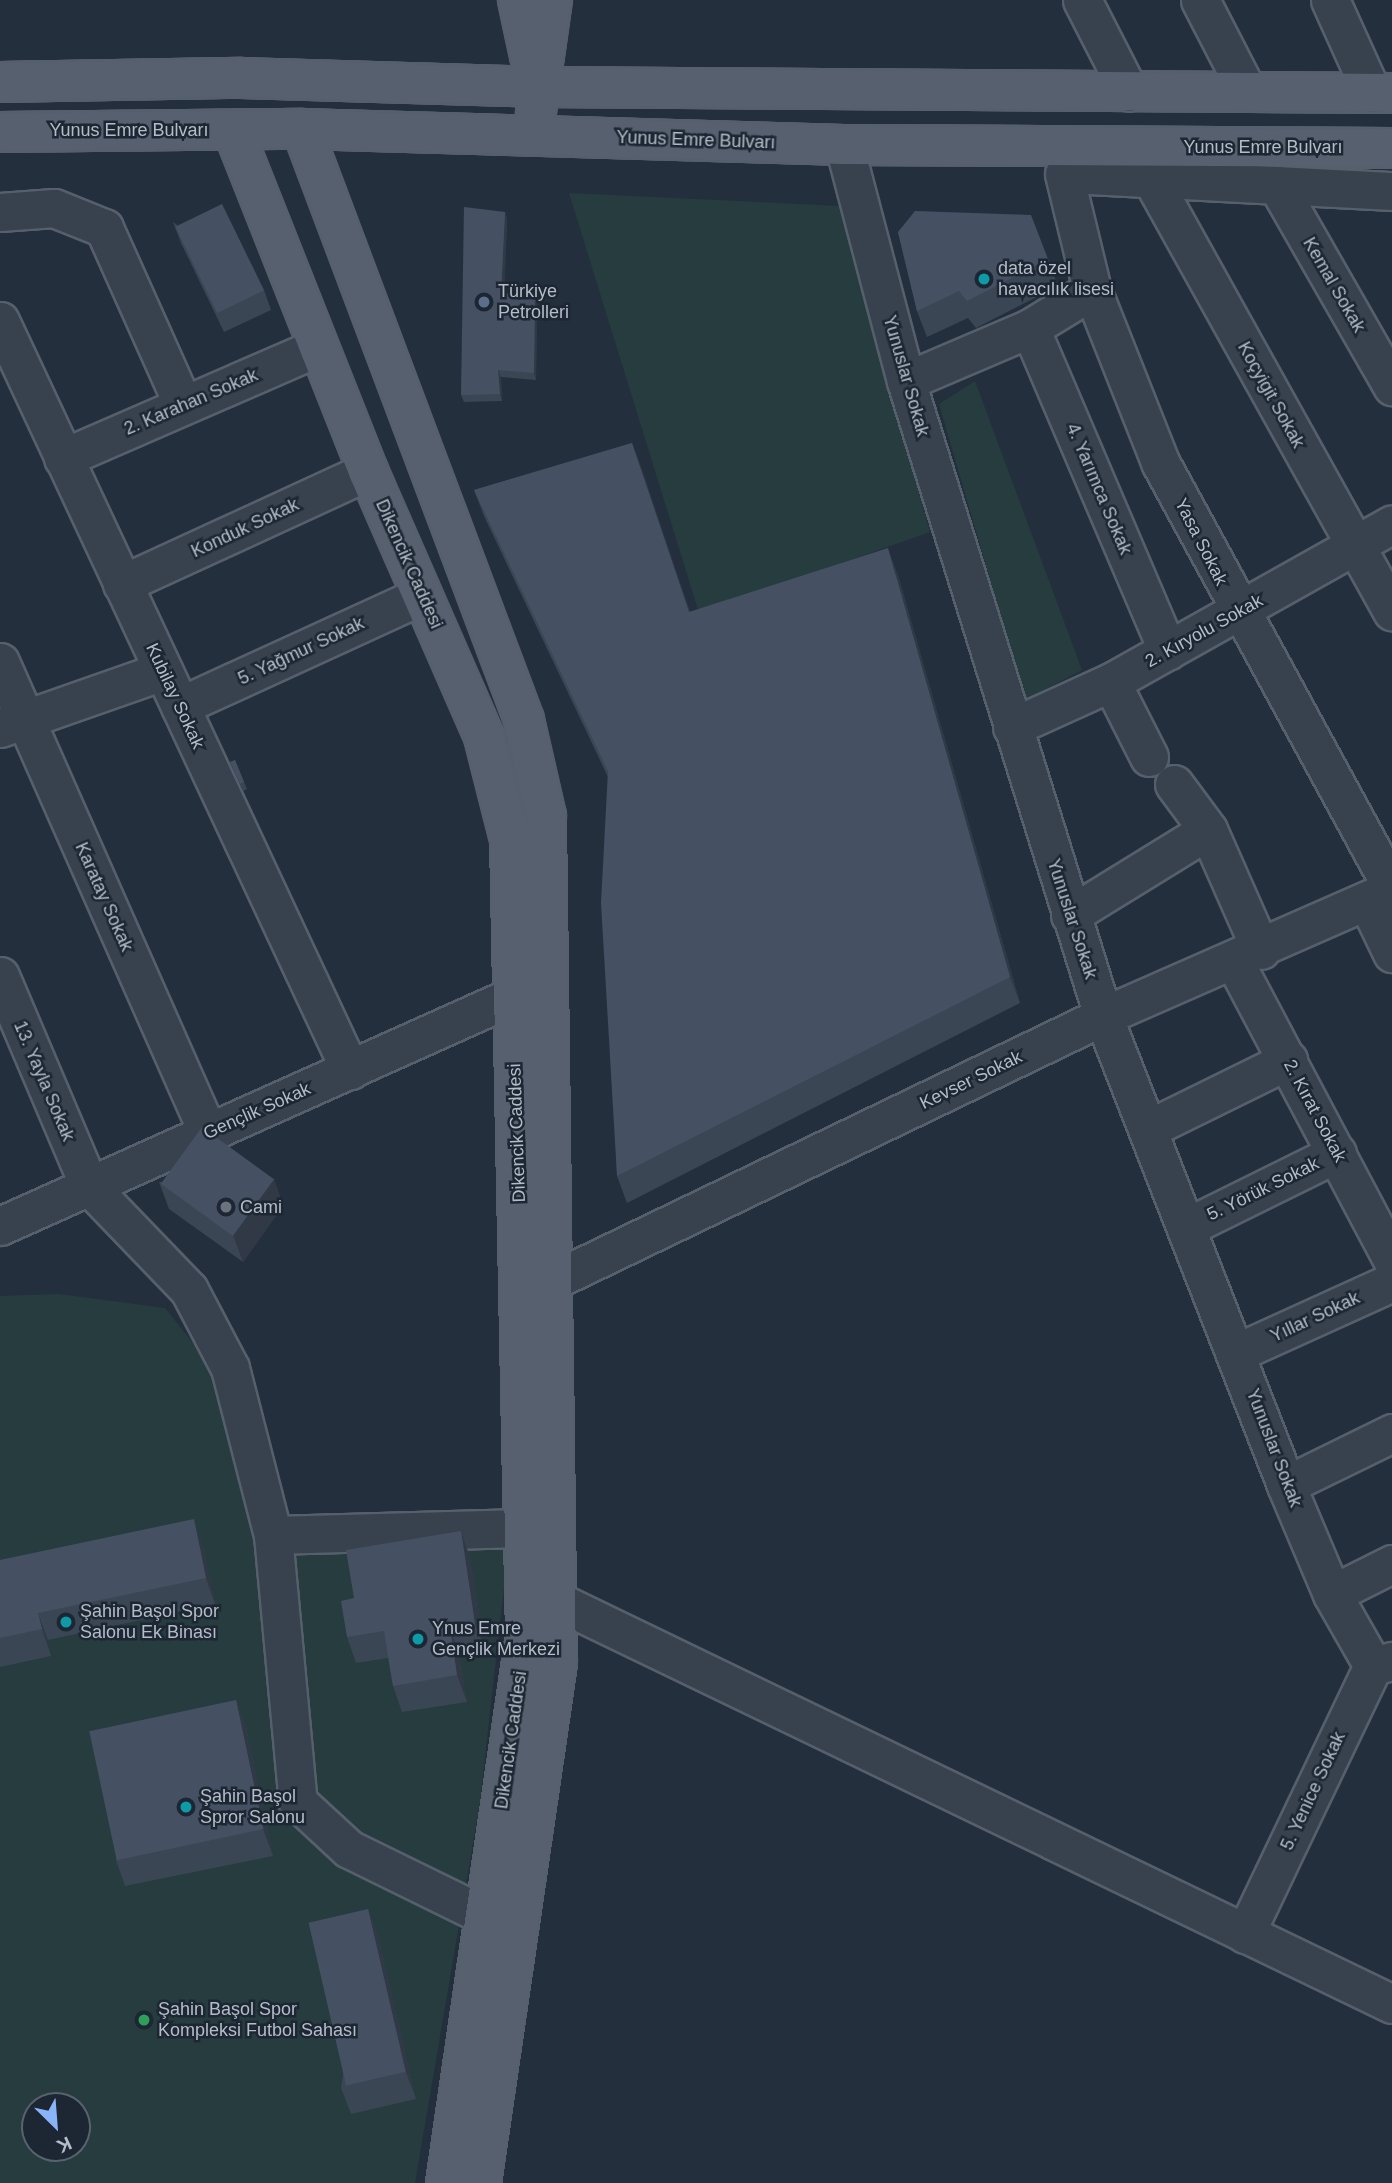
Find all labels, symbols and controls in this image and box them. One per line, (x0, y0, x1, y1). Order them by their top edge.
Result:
street label: Yunus Emre Bulvarı (49, 119, 209, 141)
street label: Yunus Emre Bulvarı (616, 126, 776, 154)
street label: Yunus Emre Bulvarı (1183, 136, 1343, 158)
street label: Kemal Sokak (1298, 234, 1370, 336)
place label: data özel havacılık lisesi (998, 258, 1114, 300)
marker: data özel havacılık lisesi (976, 271, 992, 287)
place label: Türkiye Petrolleri (498, 281, 569, 324)
marker: Türkiye Petrolleri (476, 294, 492, 310)
street label: Yunuslar Sokak (878, 313, 934, 439)
street label: Koçyigit Sokak (1233, 338, 1309, 452)
street label: 2. Karahan Sokak (121, 364, 261, 440)
street label: 4. Yarımca Sokak (1062, 420, 1136, 558)
street label: Konduk Sokak (188, 494, 302, 562)
street label: Yasa Sokak (1170, 495, 1232, 589)
street label: Dikencik Caddesi (371, 496, 447, 632)
street label: 2. Kıryolu Sokak (1141, 590, 1267, 672)
street label: 5. Yağmur Sokak (234, 612, 368, 690)
street label: Kubilay Sokak (141, 640, 209, 752)
street label: Karatay Sokak (70, 839, 138, 955)
street label: Yunuslar Sokak (1042, 856, 1102, 982)
street label: 13. Yayla Sokak (9, 1018, 79, 1144)
street label: Kevser Sokak (916, 1046, 1026, 1114)
street label: 2. Kırat Sokak (1279, 1056, 1351, 1166)
street label: Dikencik Caddesi (504, 1063, 530, 1203)
street label: Gençlik Sokak (200, 1078, 314, 1144)
street label: 5. Yörük Sokak (1203, 1153, 1323, 1225)
place label: Cami (240, 1196, 282, 1218)
marker: Cami (218, 1199, 234, 1215)
street label: Yıllar Sokak (1267, 1287, 1363, 1347)
street label: Yunuslar Sokak (1242, 1386, 1306, 1510)
place label: Şahin Başol Spor Salonu Ek Binası (80, 1601, 219, 1644)
marker: Şahin Başol Spor Salonu Ek Binası (58, 1614, 74, 1630)
place label: Ynus Emre Gençlik Merkezi (432, 1618, 560, 1660)
marker: Ynus Emre Gençlik Merkezi (410, 1631, 426, 1647)
street label: Dikencik Caddesi (491, 1670, 531, 1810)
street label: 5. Yenice Sokak (1276, 1728, 1350, 1854)
place label: Şahin Başol Spror Salonu (200, 1786, 305, 1828)
marker: Şahin Başol Spror Salonu (178, 1799, 194, 1815)
place label: Şahin Başol Spor Kompleksi Futbol Sahası (158, 1999, 357, 2042)
marker: Şahin Başol Spor Kompleksi Futbol Sahası (136, 2012, 152, 2028)
north arrow (21, 2092, 91, 2162)
text: K (54, 2132, 75, 2157)

